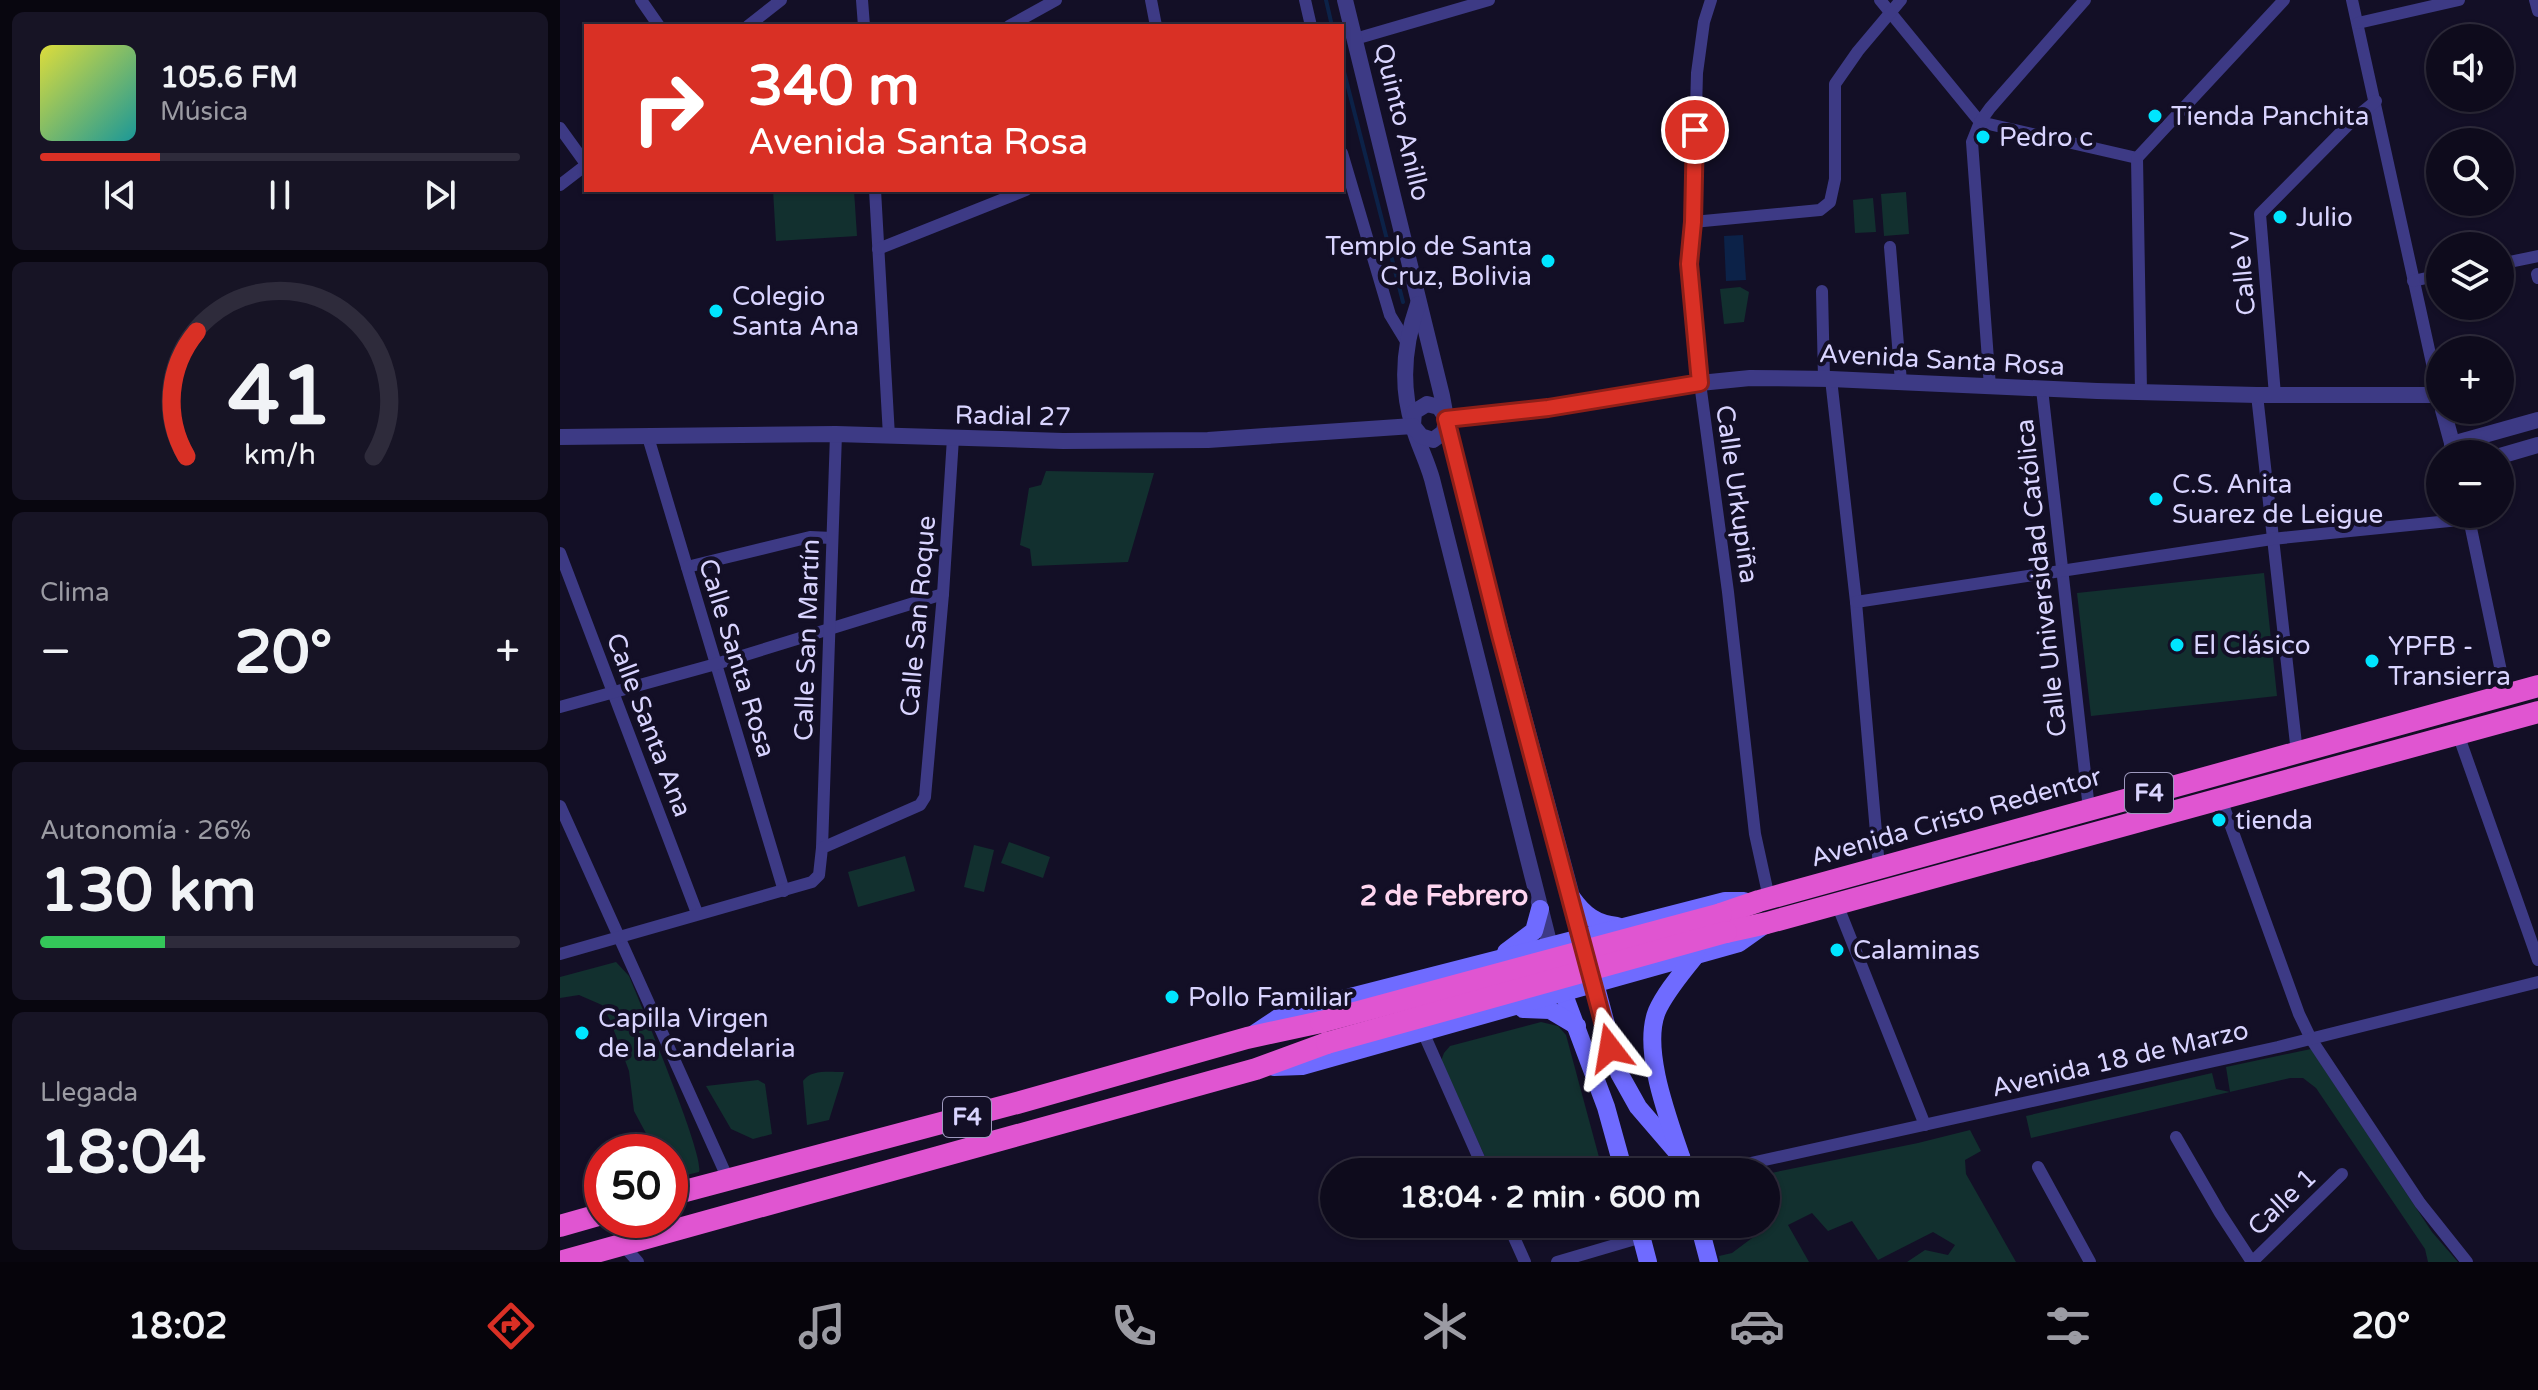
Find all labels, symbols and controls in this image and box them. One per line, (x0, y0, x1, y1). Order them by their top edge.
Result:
map controls (2426, 24, 2514, 528)
button: sound (2426, 24, 2514, 112)
street label: Quinto Anillo (1367, 40, 1437, 204)
text: 340 m (748, 53, 919, 120)
icon: right (616, 56, 720, 160)
text: 105.6 FM (160, 59, 298, 96)
text: Música (160, 96, 248, 127)
pin (1661, 96, 1729, 164)
place label: Tienda Panchita (2171, 101, 2369, 132)
marker: Tienda Panchita (2146, 107, 2164, 125)
icon: arrive (1673, 108, 1717, 152)
text: Avenida Santa Rosa (748, 121, 1088, 164)
place label: Pedro c (1999, 122, 2093, 153)
marker: Pedro c (1974, 128, 1992, 146)
button: search (2426, 128, 2514, 216)
icon: previous (98, 173, 142, 217)
icon: pause (258, 173, 302, 217)
icon: next (418, 173, 462, 217)
place label: Julio (2296, 202, 2353, 233)
marker: Julio (2271, 208, 2289, 226)
street label: Calle V (2224, 229, 2262, 317)
place label: Templo de Santa Cruz, Bolivia (1325, 231, 1532, 292)
button: layers (2426, 232, 2514, 320)
marker: Templo de Santa Cruz, Bolivia (1539, 252, 1557, 270)
place label: Colegio Santa Ana (732, 281, 859, 342)
marker: Colegio Santa Ana (707, 302, 725, 320)
button: + (2426, 336, 2514, 424)
street label: Avenida Santa Rosa (1818, 338, 2066, 382)
text: 41 (228, 347, 332, 447)
street label: Radial 27 (954, 399, 1072, 433)
street label: Calle Urkupiña (1709, 403, 1765, 585)
street label: Calle Universidad Católica (2009, 418, 2073, 738)
text: km/h (244, 438, 316, 472)
button: − (2426, 440, 2514, 528)
place label: C.S. Anita Suarez de Leigue (2172, 469, 2383, 530)
marker: C.S. Anita Suarez de Leigue (2147, 490, 2165, 508)
street label: Calle San Roque (894, 514, 942, 718)
street label: Calle San Martín (788, 538, 826, 742)
street label: Calle Santa Rosa (692, 555, 782, 761)
text: Clima (40, 577, 110, 608)
text: 20° (234, 617, 332, 689)
text: − (40, 626, 71, 679)
text: + (495, 626, 520, 679)
street label: Calle Santa Ana (600, 629, 698, 821)
place label: El Clásico (2193, 630, 2311, 661)
place label: YPFB - Transierra (2388, 631, 2511, 692)
marker: El Clásico (2168, 636, 2186, 654)
marker: YPFB - Transierra (2363, 652, 2381, 670)
street label: Avenida Cristo Redentor (1807, 761, 2105, 873)
road number: F4 (2125, 773, 2173, 813)
place label: tienda (2235, 805, 2313, 836)
marker: tienda (2210, 811, 2228, 829)
text: Autonomía · 26% (40, 815, 251, 846)
text: 130 km (40, 855, 256, 927)
district label: 2 de Febrero (1360, 879, 1528, 913)
place label: Calaminas (1853, 935, 1980, 966)
marker: Calaminas (1828, 941, 1846, 959)
place label: Pollo Familiar (1188, 982, 1353, 1013)
marker: Pollo Familiar (1163, 988, 1181, 1006)
place label: Capilla Virgen de la Candelaria (598, 1003, 796, 1064)
position arrow (1568, 1006, 1652, 1090)
street label: Avenida 18 de Marzo (1989, 1014, 2251, 1104)
marker: Capilla Virgen de la Candelaria (573, 1024, 591, 1042)
text: Llegada (40, 1077, 138, 1108)
road number: F4 (943, 1097, 991, 1137)
text: 18:04 (40, 1117, 206, 1189)
speed limit sign: 50 (584, 1134, 688, 1238)
street label: Calle 1 (2241, 1162, 2323, 1242)
text: 18:04 · 2 min · 600 m (1399, 1179, 1701, 1216)
icon: directions (483, 1298, 539, 1354)
icon: music (794, 1298, 850, 1354)
icon: phone (1106, 1298, 1162, 1354)
icon: climate (1417, 1298, 1473, 1354)
icon: car (1729, 1298, 1785, 1354)
icon: filters (2040, 1298, 2096, 1354)
text: 18:02 (128, 1305, 228, 1348)
text: 20° (2351, 1305, 2410, 1348)

